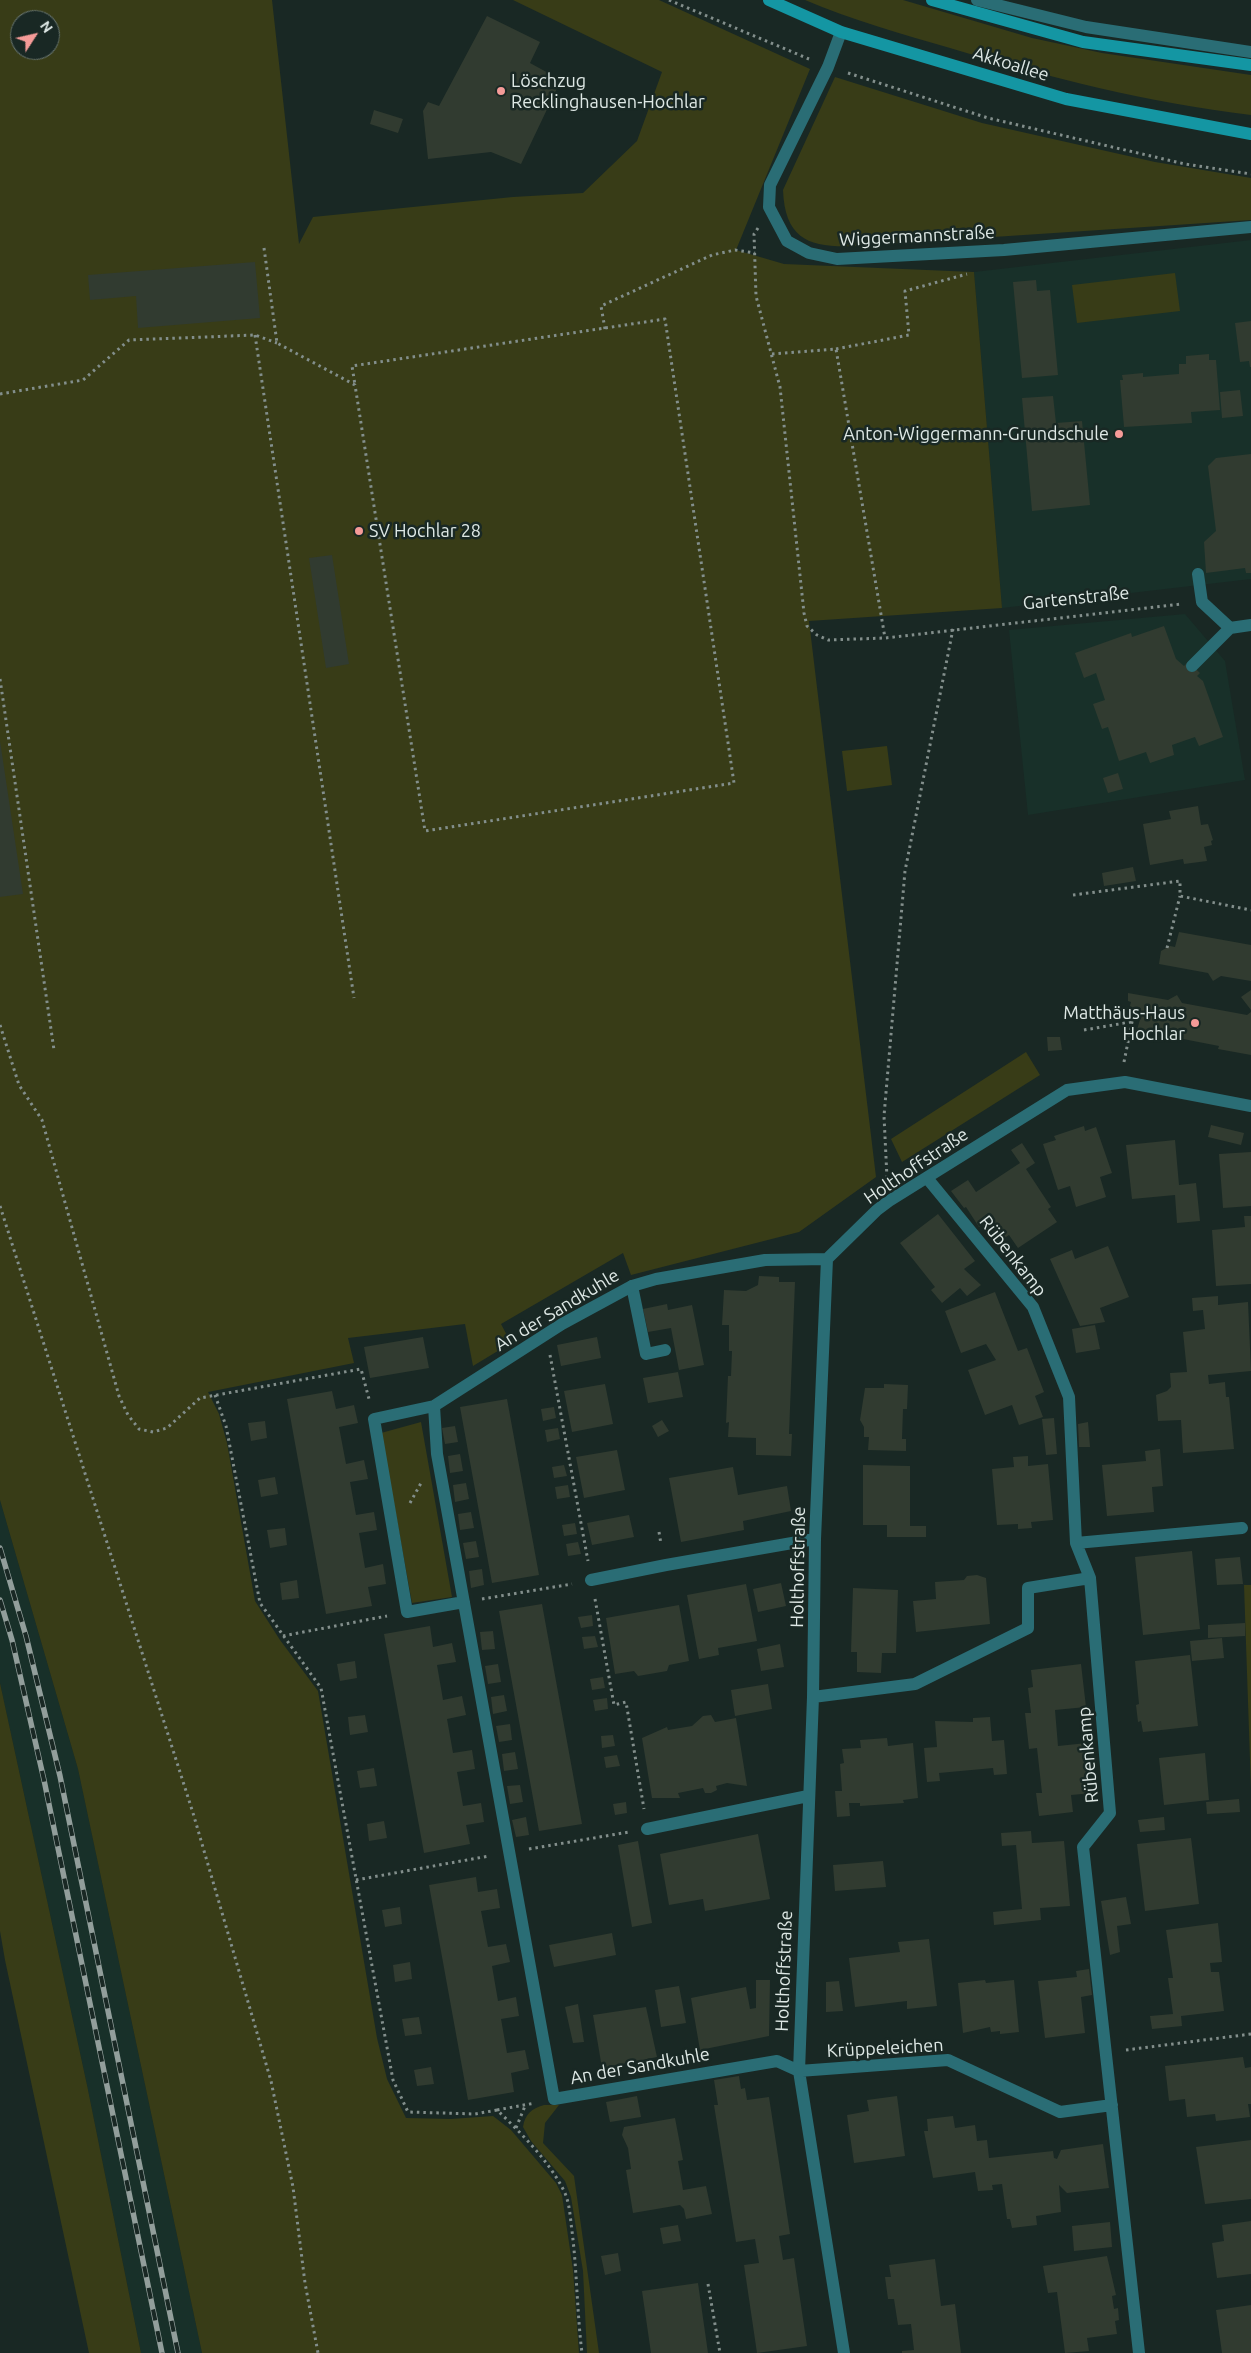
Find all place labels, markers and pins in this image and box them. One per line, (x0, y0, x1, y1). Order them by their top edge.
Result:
place label: Löschzug Recklinghausen-Hochlar (511, 70, 705, 112)
marker: Löschzug Recklinghausen-Hochlar (495, 85, 507, 97)
place label: Anton-Wiggermann-Grundschule (843, 423, 1109, 445)
marker: Anton-Wiggermann-Grundschule (1113, 428, 1125, 440)
place label: SV Hochlar 28 (369, 520, 481, 542)
marker: SV Hochlar 28 (353, 525, 365, 537)
place label: Matthäus-Haus Hochlar (1063, 1002, 1185, 1044)
marker: Matthäus-Haus Hochlar (1189, 1017, 1201, 1029)

